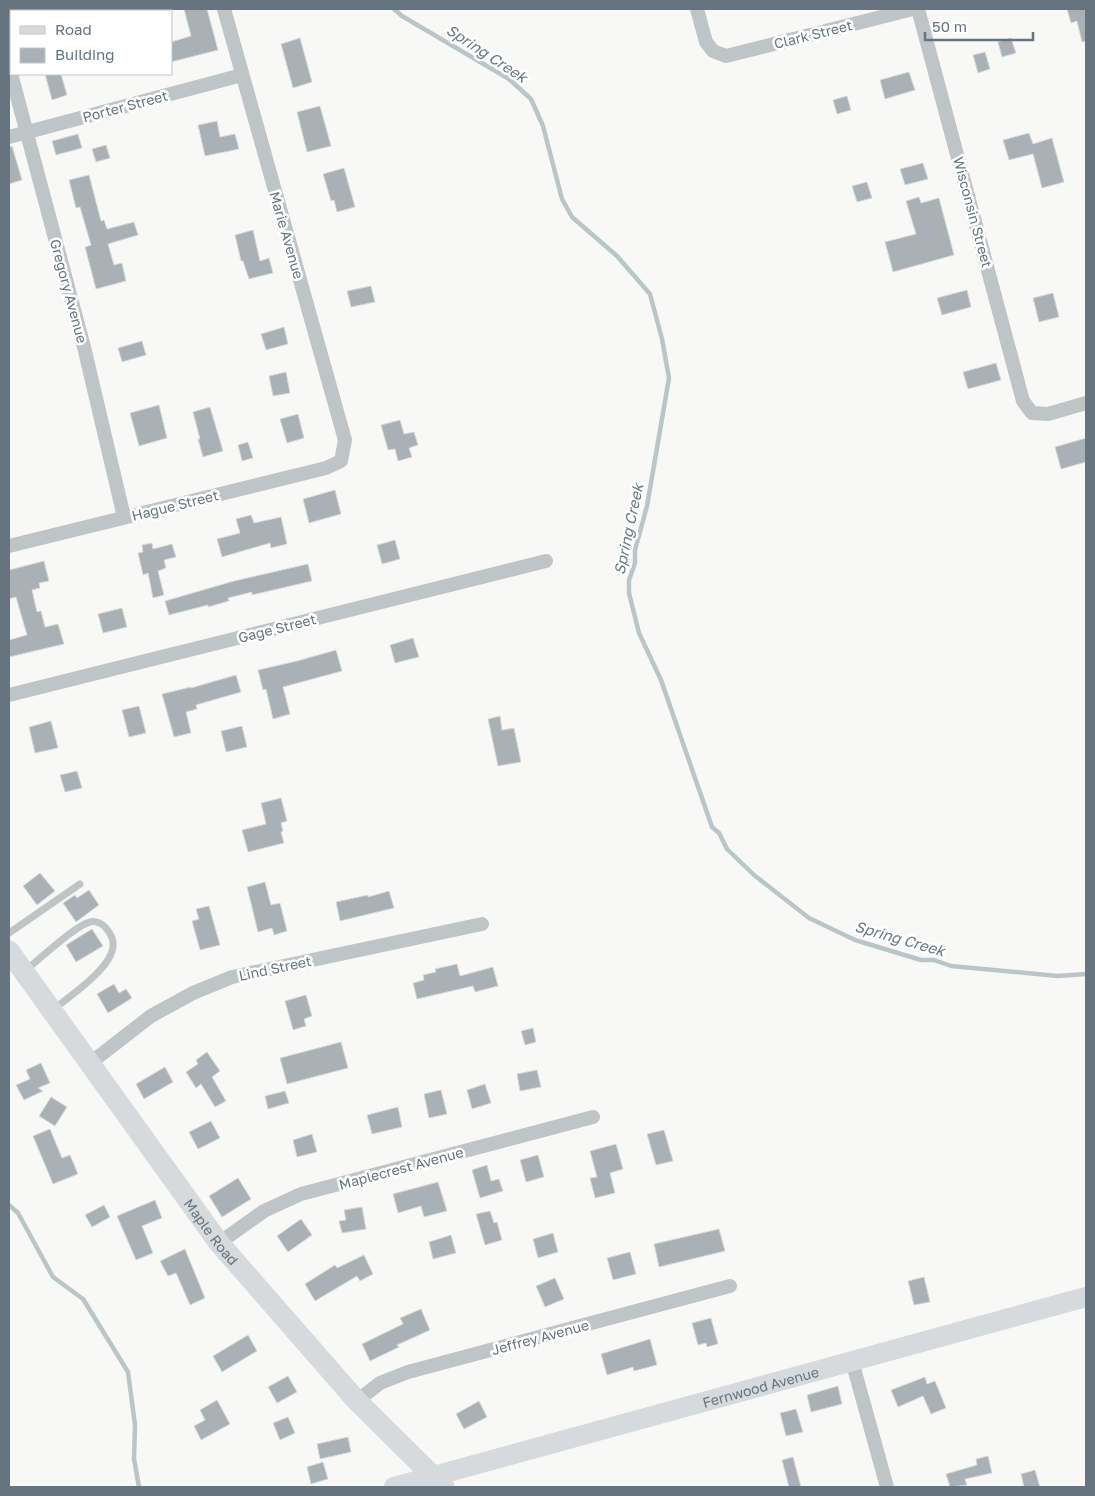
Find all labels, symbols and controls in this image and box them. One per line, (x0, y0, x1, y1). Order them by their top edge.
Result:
legend (10, 10, 172, 75)
scale bar (925, 10, 1032, 42)
street label: Clark Street (772, 16, 854, 52)
text: 50 m (932, 17, 967, 35)
text: Road (55, 20, 92, 38)
water label: Spring Creek (443, 20, 532, 87)
text: Building (55, 45, 115, 63)
street label: Porter Street (81, 86, 169, 126)
street label: Wisconsin Street (950, 155, 996, 269)
street label: Marie Avenue (266, 189, 308, 281)
street label: Gregory Avenue (47, 237, 91, 345)
water label: Spring Creek (610, 480, 648, 576)
street label: Hague Street (130, 486, 220, 524)
street label: Gage Street (236, 610, 318, 646)
water label: Spring Creek (853, 917, 948, 961)
street label: Lind Street (237, 952, 313, 984)
street label: Maplecrest Avenue (337, 1143, 465, 1193)
street label: Maple Road (181, 1195, 242, 1268)
street label: Jeffrey Avenue (489, 1316, 591, 1358)
street label: Fernwood Avenue (700, 1362, 820, 1410)

